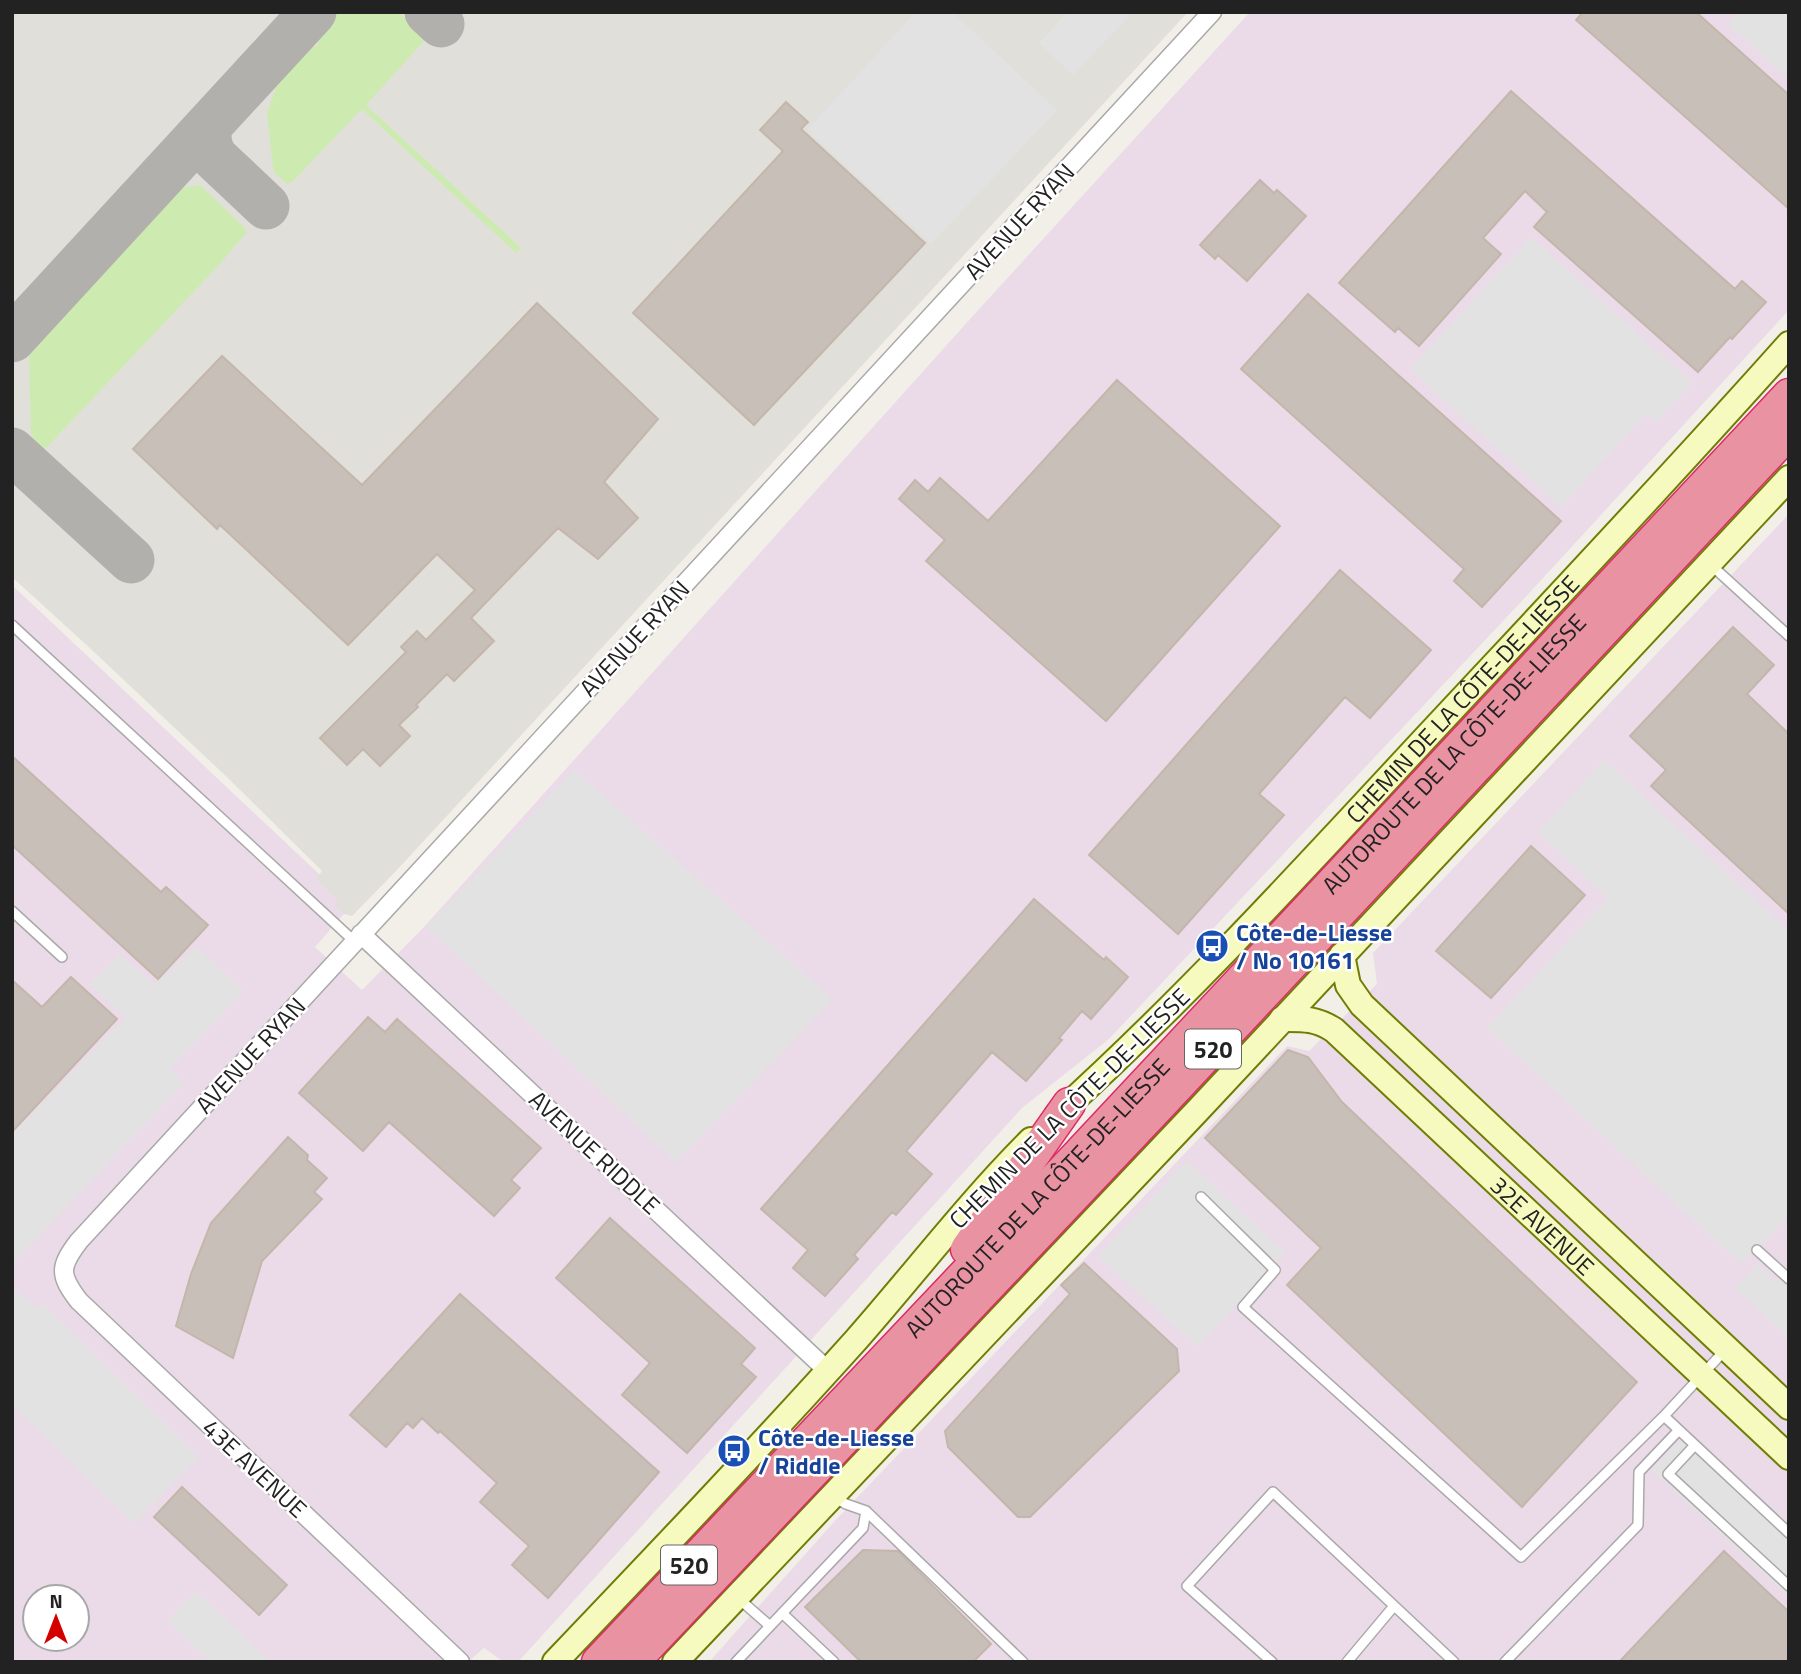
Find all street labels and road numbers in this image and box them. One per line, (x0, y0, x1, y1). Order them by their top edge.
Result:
street label: AVENUE RYAN (955, 155, 1083, 287)
street label: CHEMIN DE LA CÔTE-DE-LIESSE (1337, 567, 1587, 831)
street label: AVENUE RYAN (570, 572, 698, 704)
street label: AUTOROUTE DE LA CÔTE-DE-LIESSE (1313, 605, 1594, 902)
street label: CHEMIN DE LA CÔTE-DE-LIESSE (940, 979, 1198, 1237)
street label: AVENUE RYAN (186, 989, 314, 1121)
road number: 520 (1185, 1030, 1241, 1068)
street label: AUTOROUTE DE LA CÔTE-DE-LIESSE (896, 1050, 1178, 1346)
street label: AVENUE RIDDLE (521, 1082, 669, 1222)
street label: 32E AVENUE (1482, 1168, 1603, 1284)
street label: 43E AVENUE (195, 1410, 315, 1526)
road number: 520 (661, 1546, 717, 1584)

